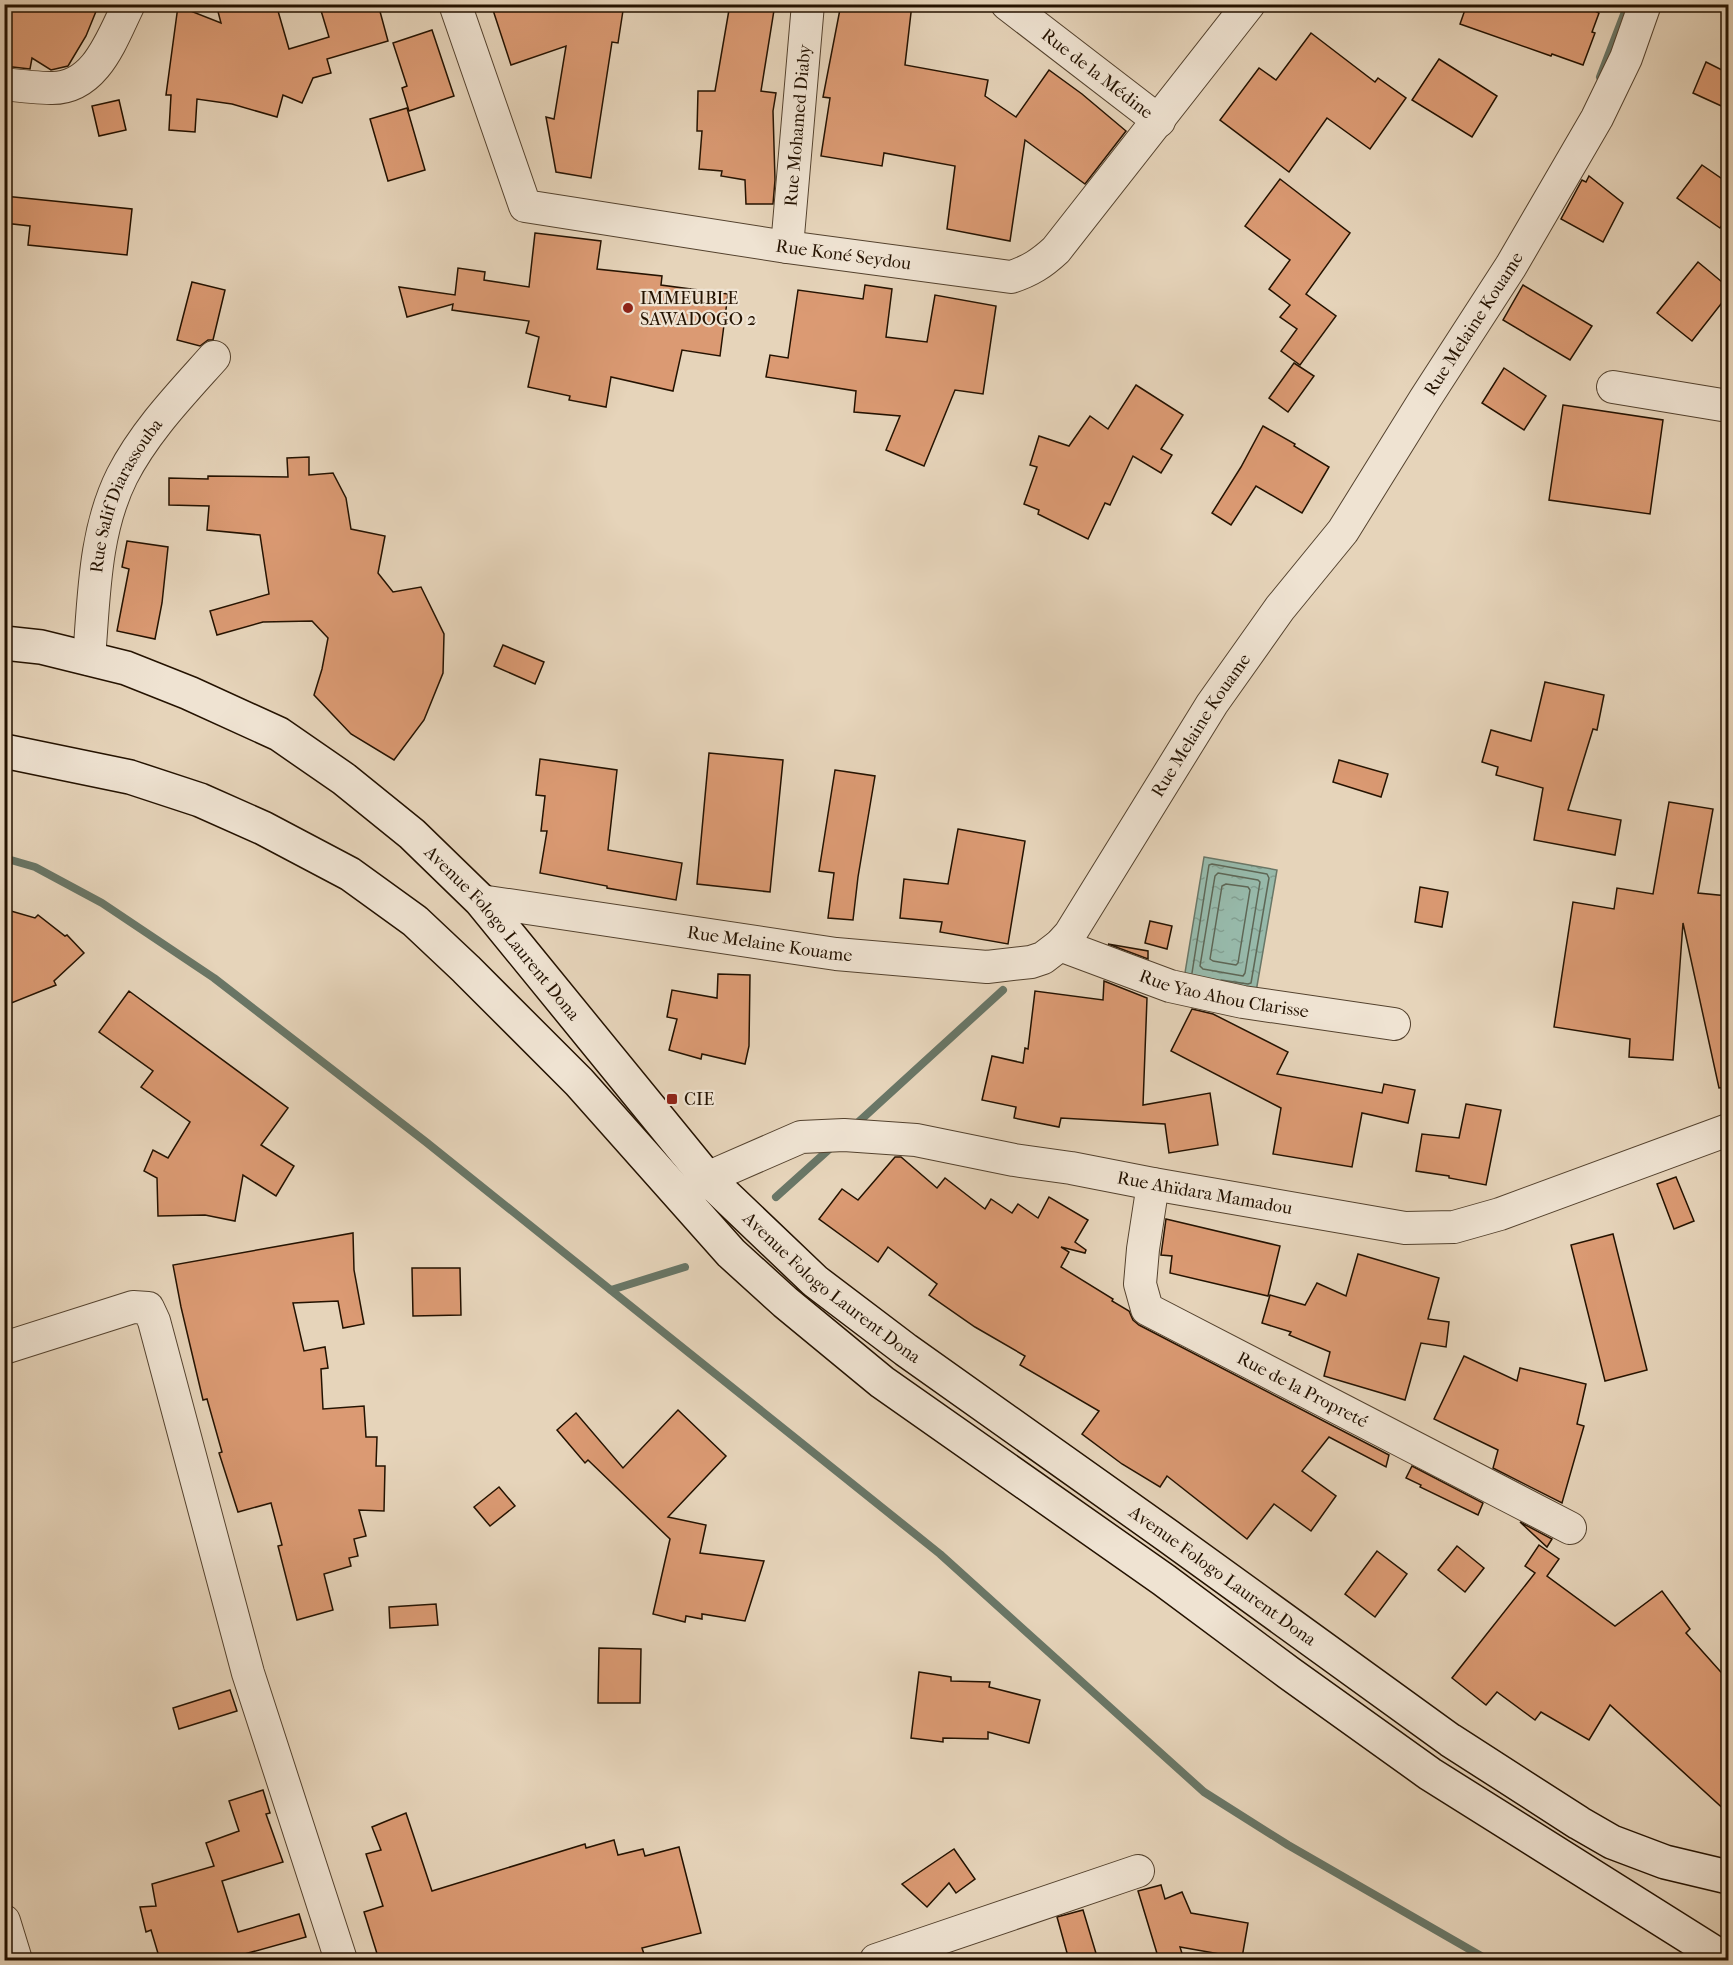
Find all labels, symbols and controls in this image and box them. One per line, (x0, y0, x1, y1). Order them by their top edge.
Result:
street label: Rue de la Médine (1037, 24, 1157, 123)
street label: Rue Mohamed Diaby (781, 42, 816, 207)
street label: Rue Koné Seydou (774, 235, 913, 275)
street label: Rue Melaine Kouame (1420, 248, 1528, 400)
place label: IMMEUBLE SAWADOGO 2 (640, 288, 756, 330)
marker: IMMEUBLE SAWADOGO 2 (621, 301, 635, 315)
street label: Rue Salif Diarassouba (86, 414, 167, 574)
street label: Rue Melaine Kouame (1147, 650, 1255, 801)
street label: Avenue Fologo Laurent Dona (419, 841, 584, 1025)
street label: Rue Melaine Kouame (686, 922, 853, 966)
street label: Rue Yao Ahou Clarisse (1136, 965, 1310, 1022)
place label: CIE (684, 1089, 714, 1110)
marker: CIE (665, 1092, 679, 1106)
street label: Rue Ahïdara Mamadou (1115, 1167, 1294, 1219)
street label: Avenue Fologo Laurent Dona (738, 1207, 925, 1368)
street label: Rue de la Propreté (1233, 1347, 1371, 1433)
street label: Avenue Fologo Laurent Dona (1124, 1501, 1320, 1651)

